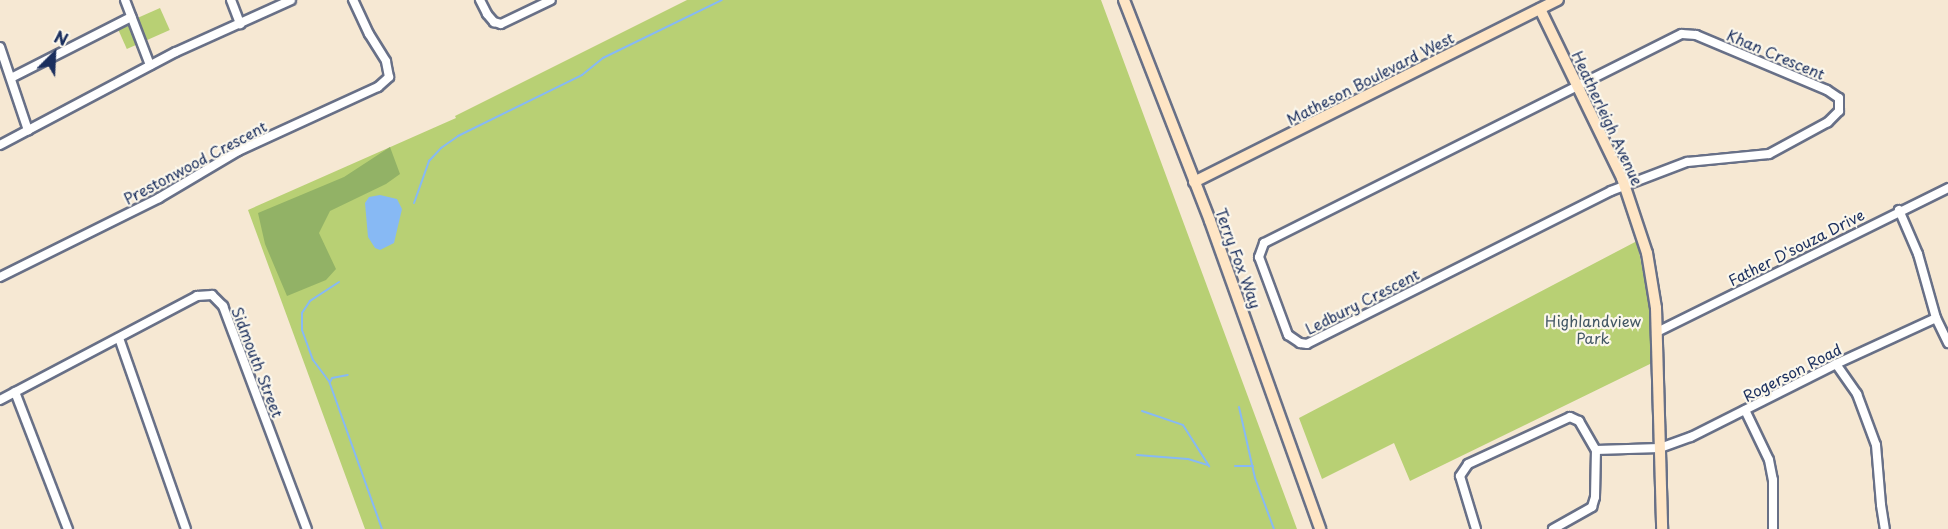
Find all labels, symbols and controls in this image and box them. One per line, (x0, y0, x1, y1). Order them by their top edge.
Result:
north arrow (24, 24, 84, 84)
text: N (51, 24, 72, 51)
street label: Khan Crescent (1724, 25, 1828, 83)
street label: Matheson Boulevard West (1283, 28, 1457, 128)
street label: Heatherleigh Avenue (1569, 47, 1647, 189)
street label: Prestonwood Crescent (120, 116, 270, 208)
street label: Father D'souza Drive (1725, 205, 1867, 289)
street label: Terry Fox Way (1213, 206, 1265, 310)
street label: Ledbury Crescent (1302, 264, 1422, 338)
street label: Sidmouth Street (228, 304, 288, 420)
park label: Highlandview Park (1545, 311, 1641, 346)
street label: Rogerson Road (1740, 340, 1844, 404)

